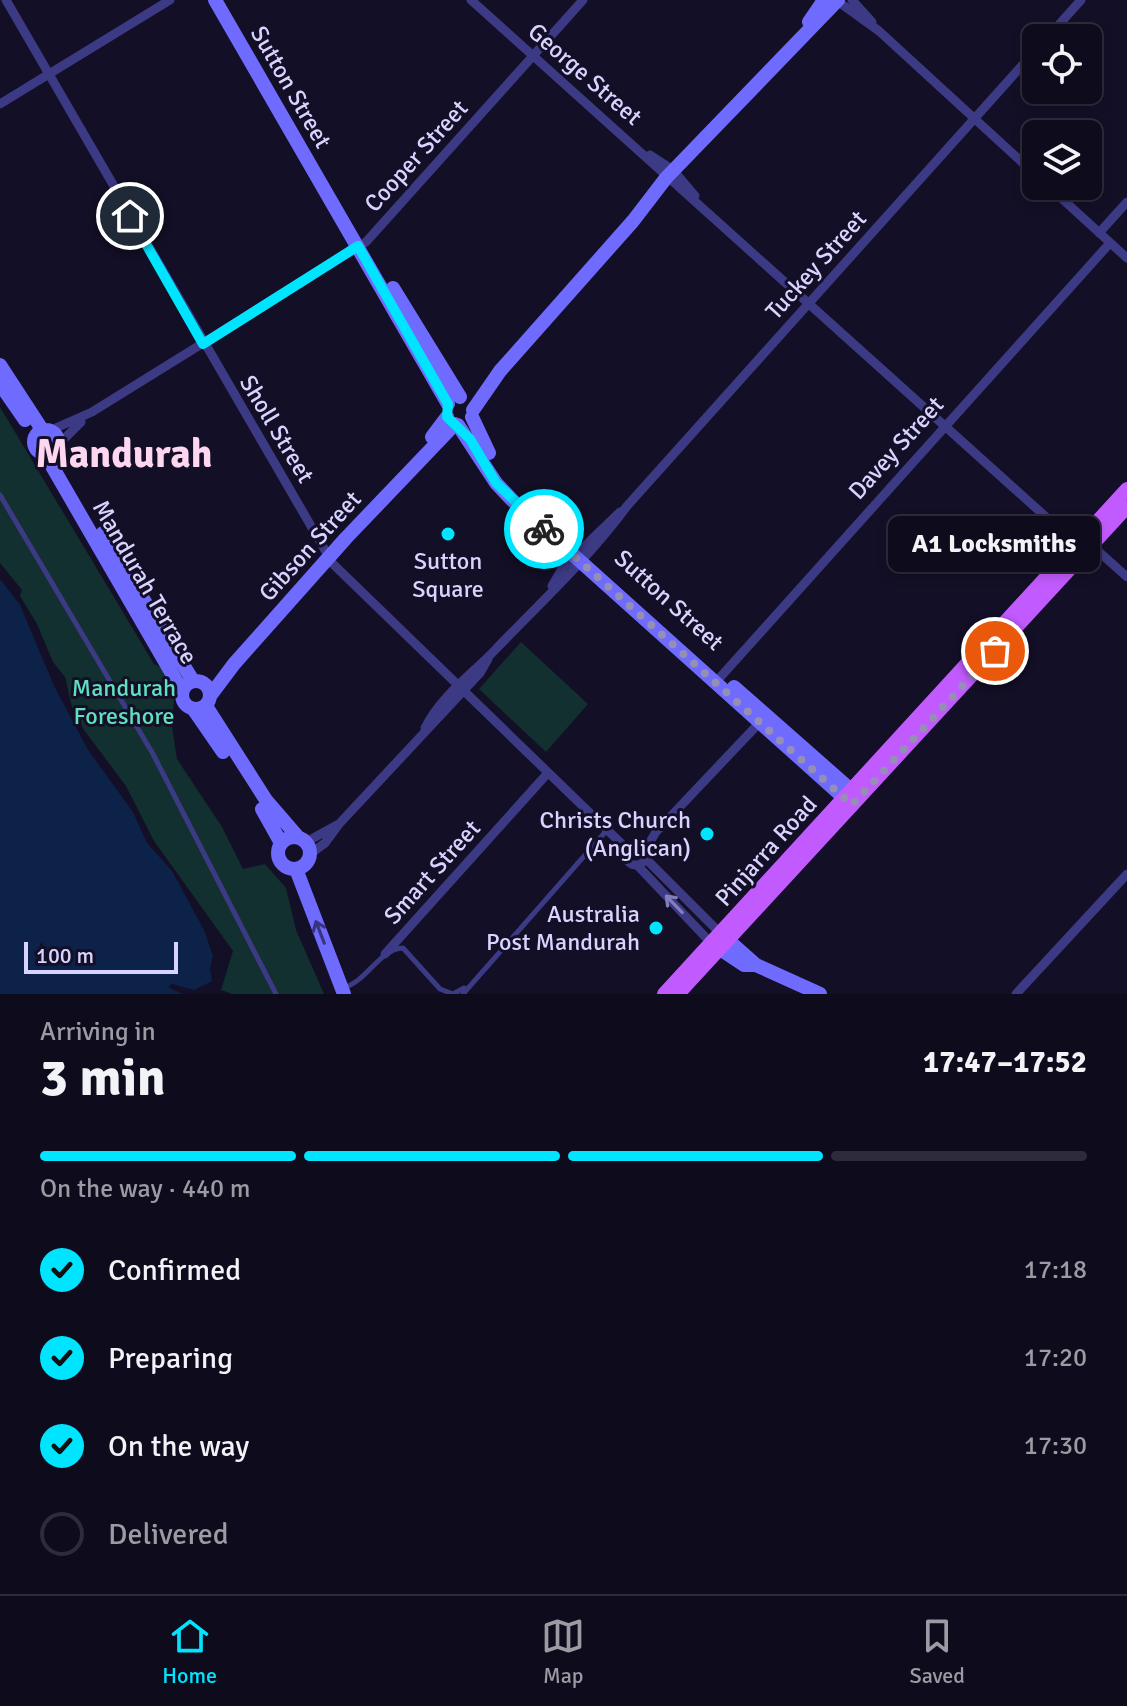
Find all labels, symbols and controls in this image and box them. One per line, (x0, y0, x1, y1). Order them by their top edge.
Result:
street label: George Street (522, 16, 648, 132)
street label: Sutton Street (244, 20, 338, 154)
map controls (1022, 24, 1102, 200)
button: locate (1022, 24, 1102, 104)
street label: Cooper Street (358, 94, 474, 218)
button: layers (1022, 120, 1102, 200)
pin (96, 182, 164, 250)
icon: home (108, 194, 152, 238)
street label: Tuckey Street (759, 204, 873, 326)
street label: Sholl Street (233, 370, 321, 488)
street label: Davey Street (842, 390, 950, 506)
district label: Mandurah (36, 429, 212, 479)
street label: Gibson Street (253, 485, 367, 607)
courier (504, 489, 584, 569)
street label: Mandurah Terrace (86, 495, 204, 669)
icon: bike (522, 507, 566, 551)
callout: A1 Locksmiths (889, 515, 1101, 571)
marker: Sutton Square (439, 525, 457, 543)
text: A1 Locksmiths (912, 528, 1076, 560)
street label: Sutton Street (608, 543, 730, 657)
place label: Sutton Square (412, 546, 484, 604)
pin (961, 617, 1029, 685)
icon: bag (973, 629, 1017, 673)
park label: Mandurah Foreshore (72, 673, 176, 731)
street label: Pinjarra Road (709, 790, 823, 912)
place label: Christs Church (Anglican) (540, 805, 691, 863)
street label: Smart Street (377, 814, 487, 930)
marker: Christs Church (Anglican) (698, 825, 716, 843)
one-way arrow (665, 895, 684, 914)
place label: Australia Post Mandurah (486, 899, 640, 957)
marker: Australia Post Mandurah (647, 919, 665, 937)
one-way arrow (312, 920, 326, 945)
scale bar (24, 938, 178, 974)
text: 100 m (36, 942, 94, 969)
text: Arriving in (40, 1016, 156, 1048)
text: 17:47–17:52 (923, 1044, 1087, 1081)
text: 3 min (40, 1046, 166, 1110)
text: On the way · 440 m (40, 1173, 250, 1205)
icon: check (40, 1248, 84, 1292)
text: Confirmed (108, 1252, 241, 1289)
text: 17:18 (1024, 1254, 1087, 1286)
icon: check (40, 1336, 84, 1380)
text: Preparing (108, 1340, 233, 1377)
text: 17:20 (1024, 1342, 1087, 1374)
icon: check (40, 1424, 84, 1468)
text: On the way (108, 1428, 249, 1465)
text: 17:30 (1024, 1430, 1087, 1462)
text: Delivered (108, 1516, 229, 1553)
tab: Home (162, 1614, 217, 1689)
tab: Map (541, 1614, 585, 1689)
tab: Saved (909, 1614, 965, 1689)

